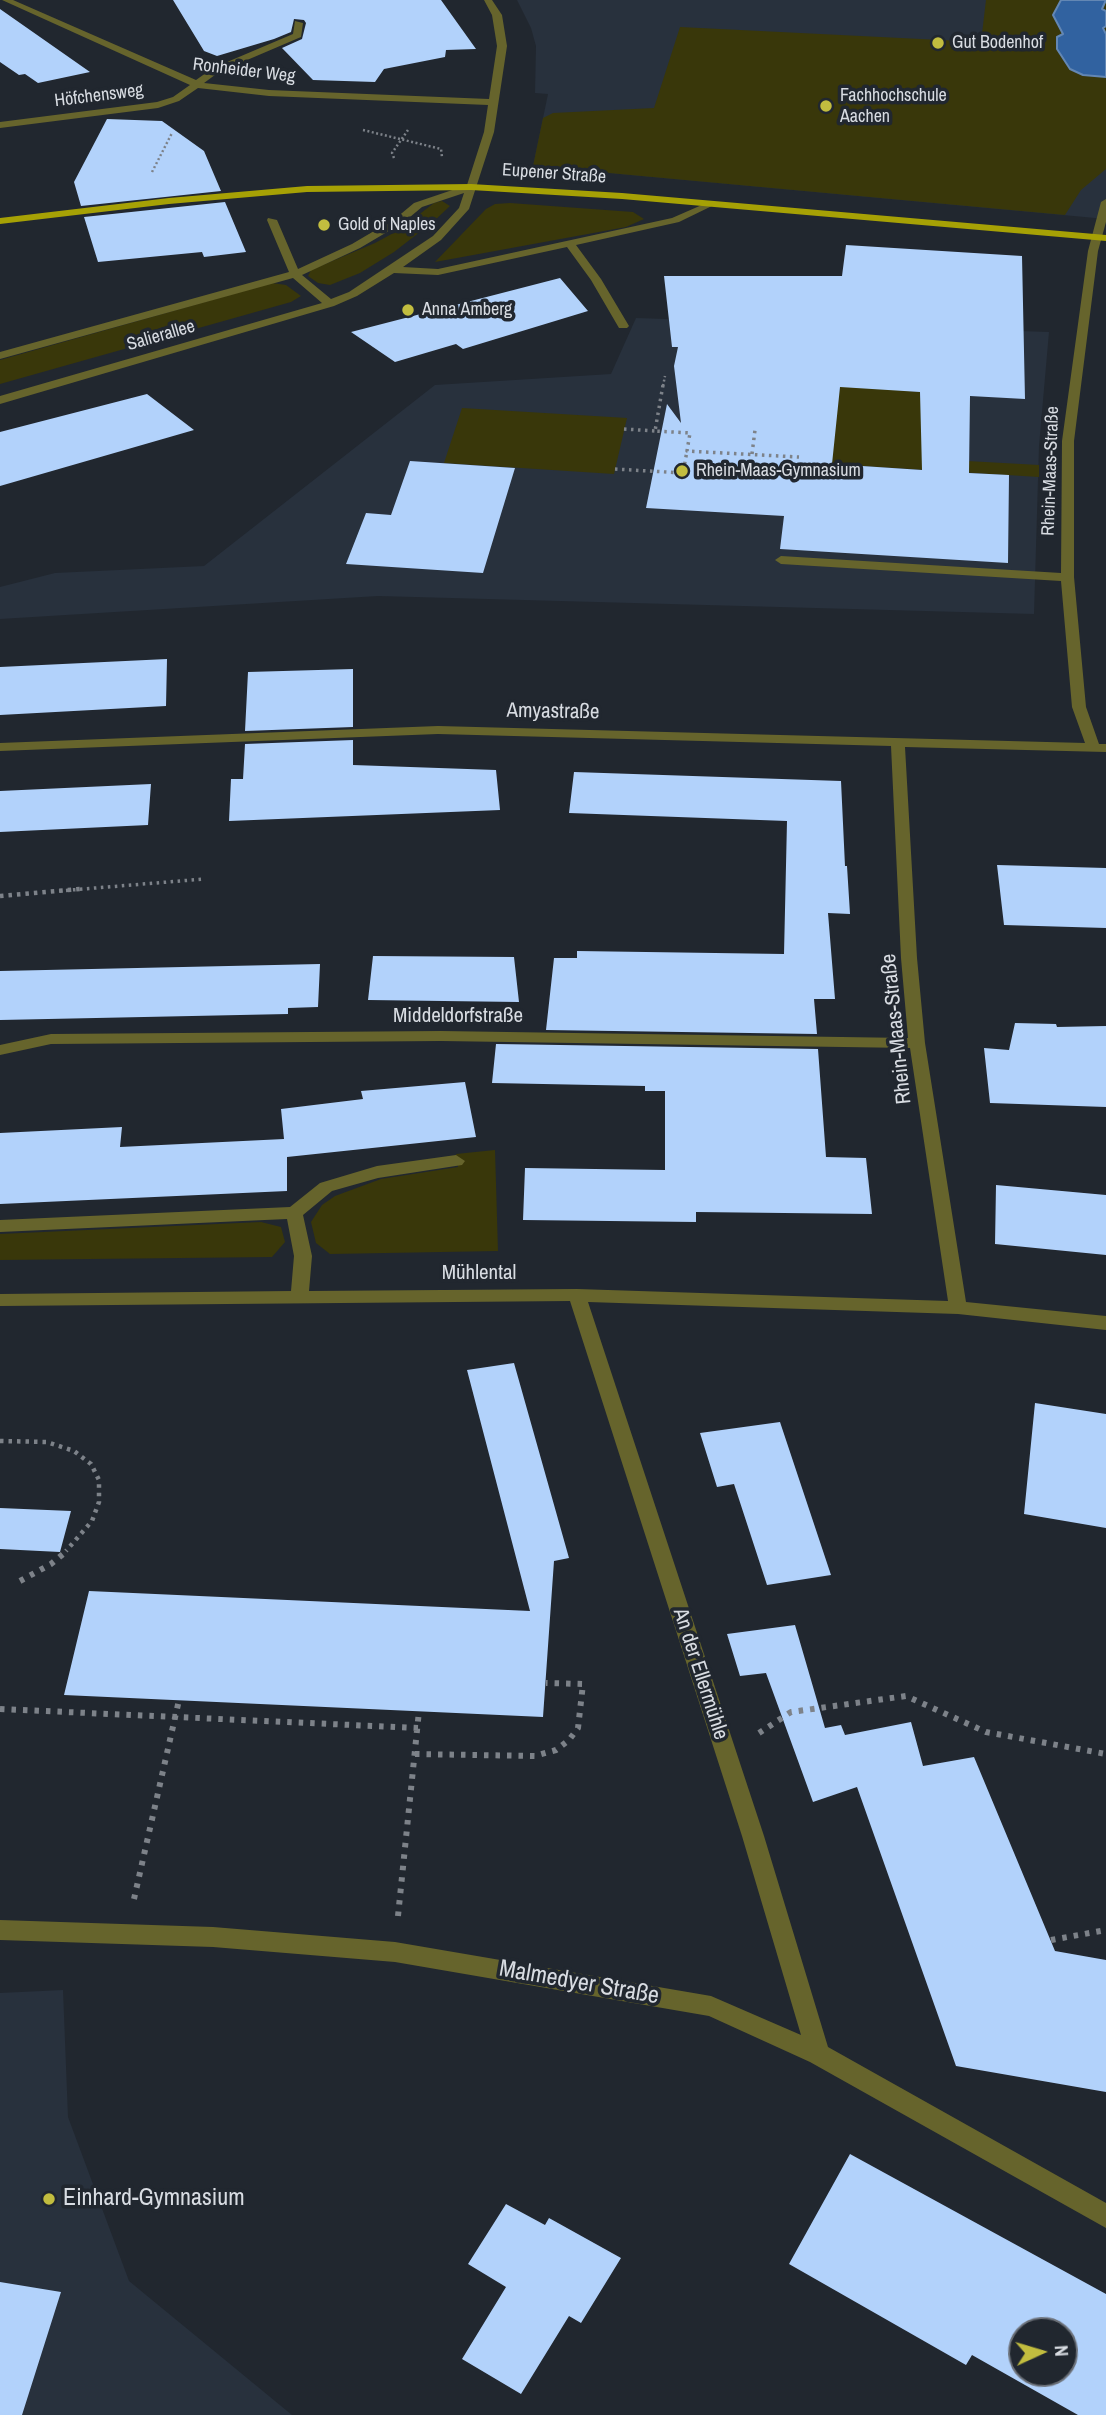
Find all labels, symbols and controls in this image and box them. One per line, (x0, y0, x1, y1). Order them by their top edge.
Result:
place label: Gut Bodenhof (952, 32, 1043, 54)
marker: Gut Bodenhof (930, 35, 946, 51)
street label: Ronheider Weg (192, 54, 296, 88)
street label: Höfchensweg (53, 80, 145, 112)
place label: Fachhochschule Aachen (840, 85, 947, 128)
marker: Fachhochschule Aachen (818, 98, 834, 114)
street label: Eupener Straße (501, 160, 607, 188)
place label: Gold of Naples (338, 214, 436, 236)
marker: Gold of Naples (316, 217, 332, 233)
place label: Anna Amberg (422, 299, 512, 321)
marker: Anna Amberg (400, 302, 416, 318)
street label: Salierallee (125, 316, 197, 356)
street label: Rhein-Maas-Straße (1038, 406, 1064, 536)
place label: Rhein-Maas-Gymnasium (696, 460, 861, 482)
marker: Rhein-Maas-Gymnasium (674, 463, 690, 479)
street label: Amyastraße (506, 699, 600, 725)
street label: Rhein-Maas-Straße (877, 952, 917, 1106)
street label: Middeldorfstraße (393, 1003, 523, 1029)
street label: Mühlental (442, 1260, 516, 1286)
street label: An der Ellermühle (667, 1605, 733, 1743)
street label: Malmedyer Straße (497, 1955, 661, 2011)
place label: Einhard-Gymnasium (63, 2185, 245, 2213)
marker: Einhard-Gymnasium (41, 2191, 57, 2207)
north arrow (1008, 2317, 1078, 2387)
text: N (1049, 2344, 1075, 2357)

